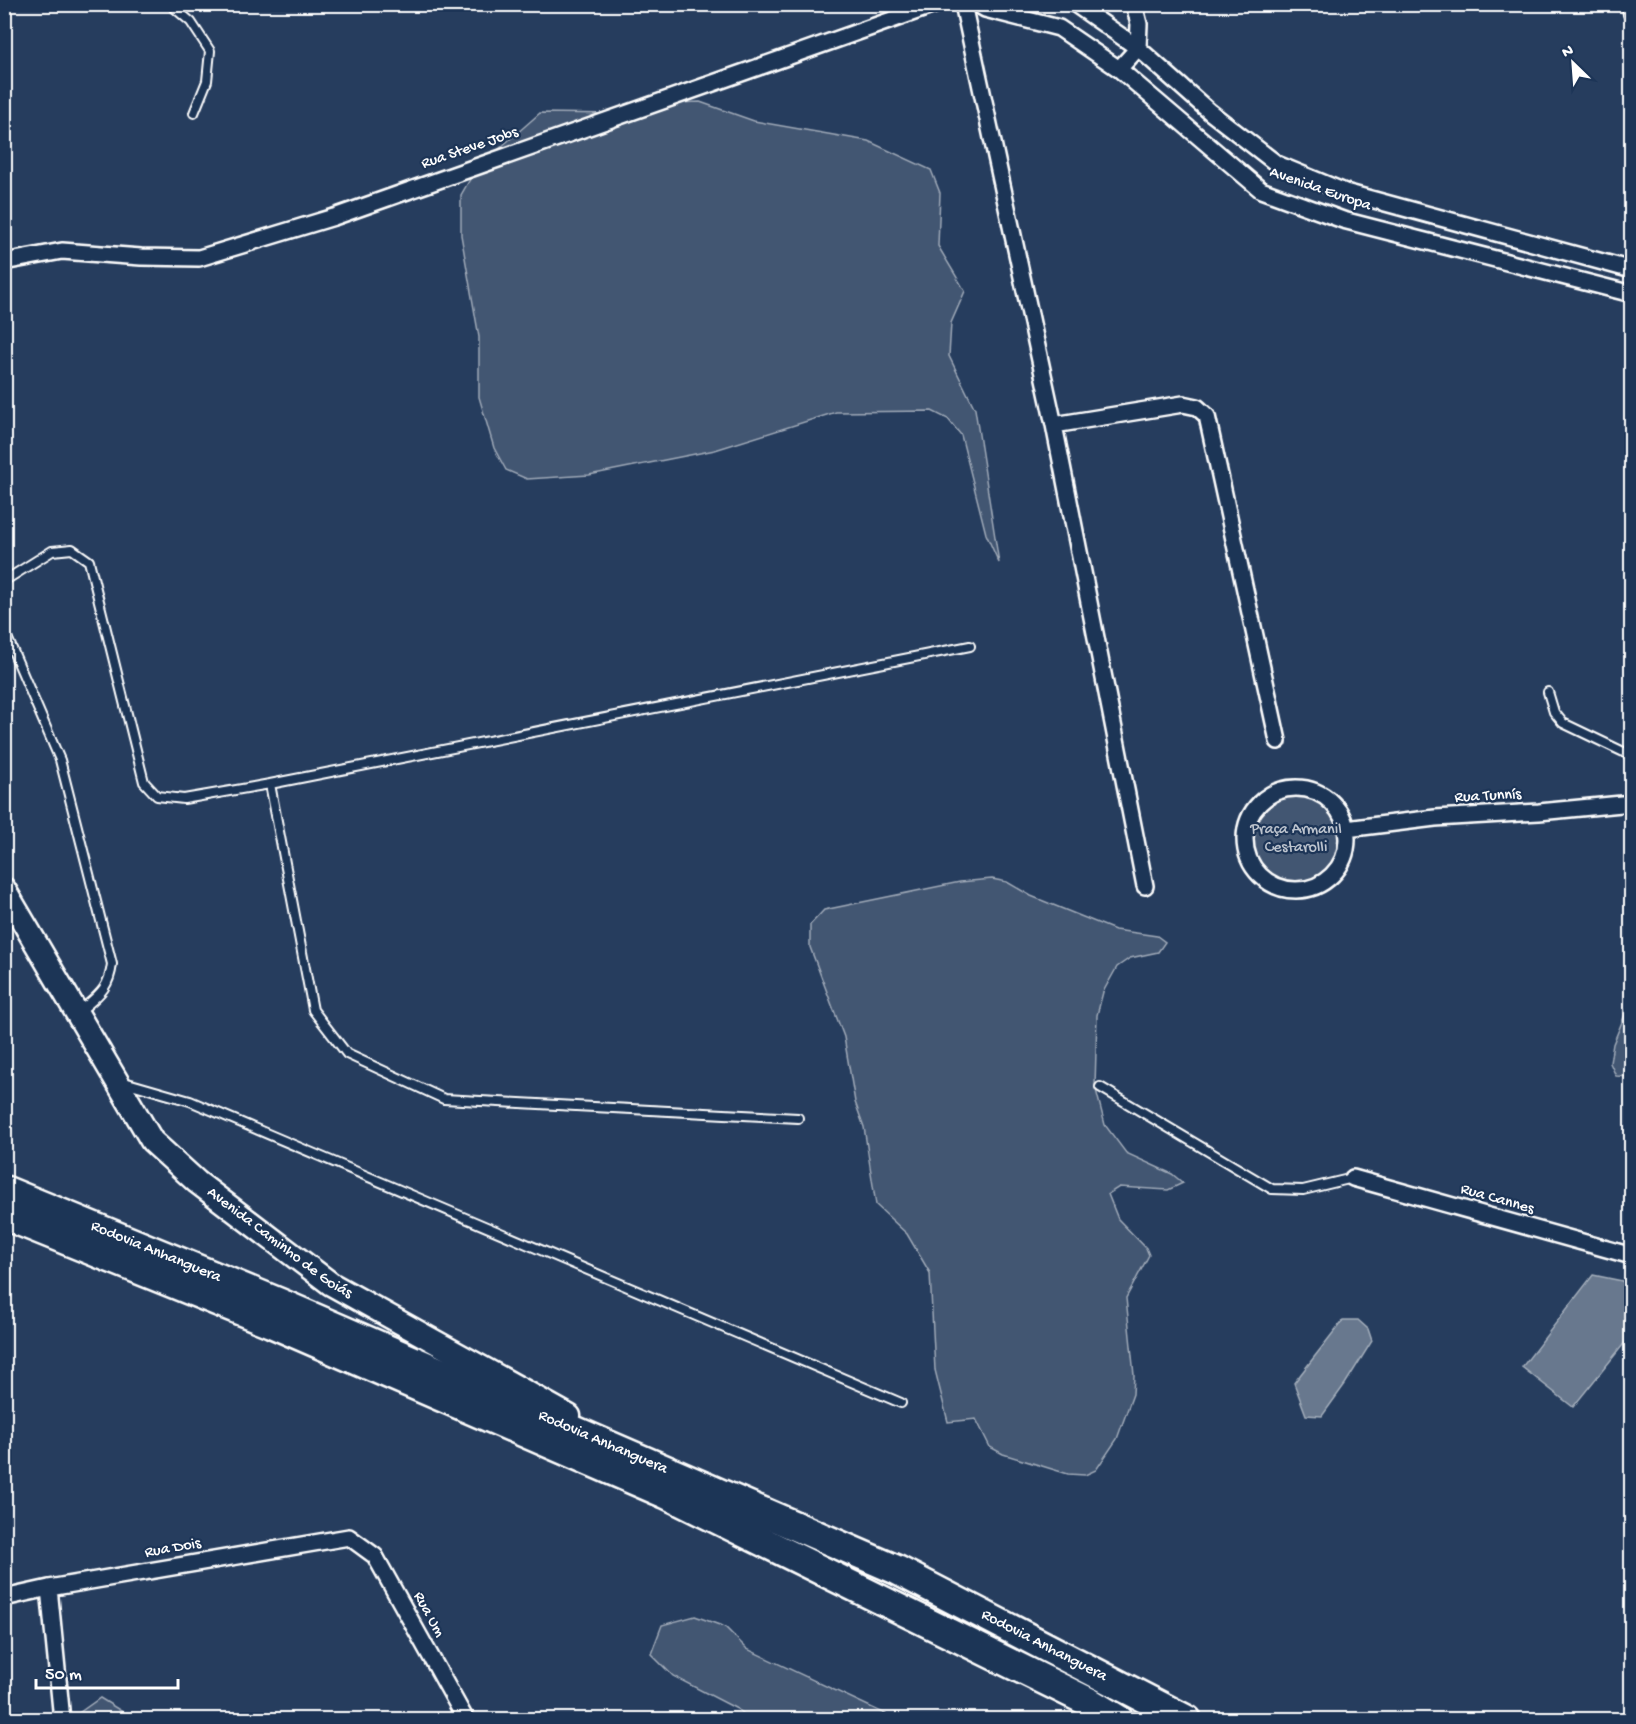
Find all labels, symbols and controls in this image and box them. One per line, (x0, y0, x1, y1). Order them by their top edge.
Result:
north arrow (1543, 33, 1603, 93)
text: N (1559, 42, 1577, 63)
street label: Rua Steve Jobs (419, 123, 522, 174)
street label: Avenida Europa (1267, 164, 1374, 217)
street label: Rua Tunnís (1454, 786, 1523, 808)
park label: Praça Armanil Cestarolli (1249, 821, 1342, 858)
street label: Rua Cannes (1458, 1180, 1537, 1220)
street label: Avenida Caminho de Goiás (203, 1183, 357, 1304)
street label: Rodovia Anhanguera (88, 1217, 225, 1288)
street label: Rodovia Anhanguera (535, 1406, 672, 1480)
street label: Rua Dois (143, 1535, 204, 1563)
street label: Rua Um (408, 1589, 449, 1642)
street label: Rodovia Anhanguera (978, 1606, 1111, 1687)
scale bar (36, 1652, 178, 1690)
text: 50 m (45, 1665, 82, 1686)

